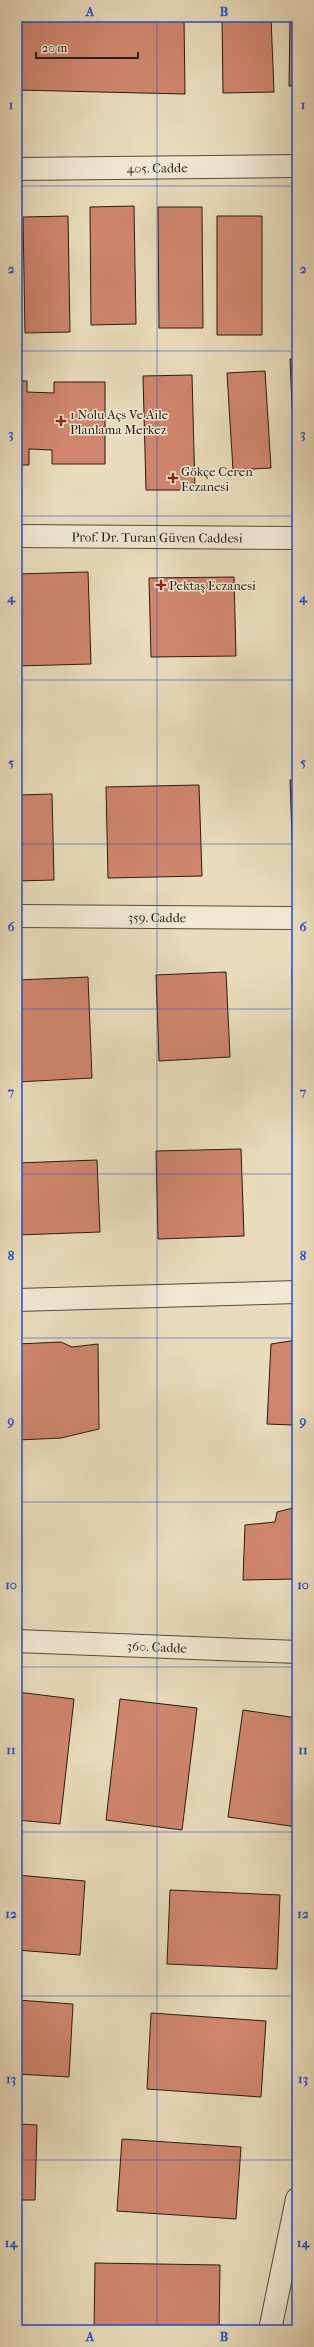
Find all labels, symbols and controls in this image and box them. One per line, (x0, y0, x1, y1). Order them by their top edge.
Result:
text: A (85, 4, 95, 19)
text: B (220, 4, 229, 19)
scale bar (36, 34, 138, 60)
text: 20 m (42, 41, 67, 55)
text: 1 (9, 97, 14, 112)
text: 1 (301, 97, 306, 112)
street label: 405. Cadde (126, 160, 188, 175)
text: 2 (8, 261, 15, 276)
text: 2 (300, 261, 307, 276)
place label: 1 Nolu Açs Ve Aile Planlama Merkez (70, 407, 169, 437)
marker: 1 Nolu Açs Ve Aile Planlama Merkez (55, 415, 67, 427)
text: 3 (8, 426, 14, 442)
text: 3 (300, 426, 306, 442)
place label: Gökçe Ceren Eczanesi (181, 464, 253, 494)
marker: Gökçe Ceren Eczanesi (168, 473, 178, 483)
street label: Prof. Dr. Turan Güven Caddesi (71, 529, 243, 545)
place label: Pektaş Eczanesi (169, 578, 256, 594)
marker: Pektaş Eczanesi (156, 580, 166, 590)
text: 4 (6, 590, 16, 606)
text: 4 (298, 590, 308, 606)
text: 5 (8, 755, 14, 770)
text: 5 (300, 755, 306, 770)
street label: 359. Cadde (128, 909, 187, 925)
text: 6 (7, 919, 15, 934)
text: 6 (299, 919, 307, 934)
text: 7 (7, 1084, 15, 1099)
text: 7 (299, 1084, 307, 1099)
text: 8 (8, 1248, 15, 1263)
text: 8 (300, 1248, 307, 1263)
text: 9 (7, 1413, 15, 1429)
text: 9 (299, 1413, 307, 1429)
text: 10 (5, 1577, 17, 1592)
text: 10 (297, 1577, 309, 1592)
street label: 360. Cadde (126, 1638, 188, 1655)
text: 11 (6, 1742, 16, 1757)
text: 11 (298, 1742, 308, 1757)
text: 12 (5, 1906, 17, 1921)
text: 12 (297, 1906, 309, 1921)
text: 13 (6, 2071, 16, 2087)
text: 13 (298, 2071, 308, 2087)
text: 14 (5, 2235, 18, 2251)
text: 14 (297, 2235, 310, 2251)
text: A (85, 2329, 95, 2344)
text: B (220, 2329, 229, 2344)

